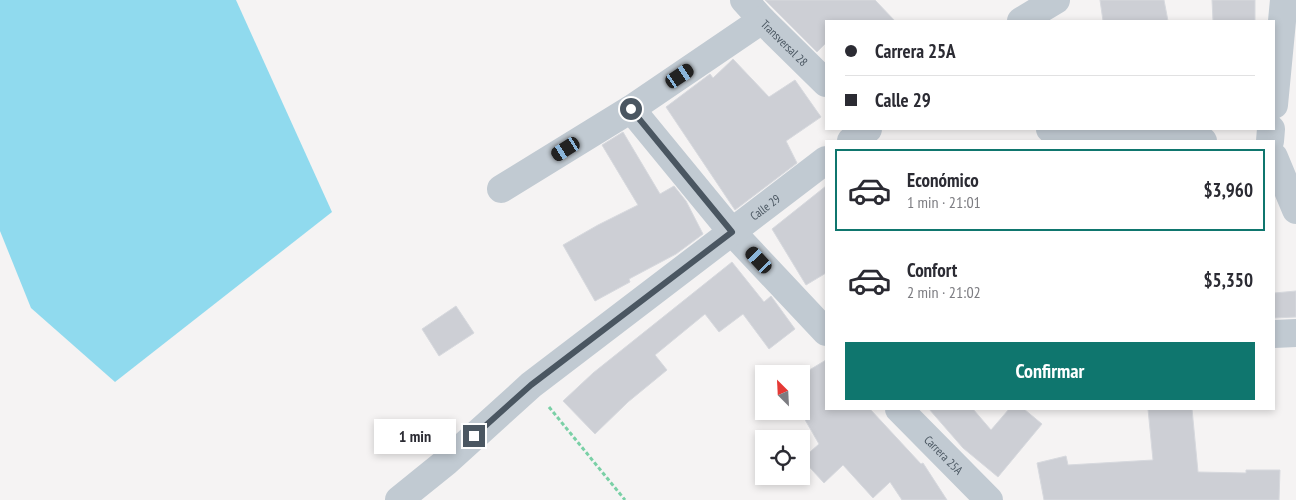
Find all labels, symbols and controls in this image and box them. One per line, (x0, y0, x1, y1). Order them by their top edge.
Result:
street label: Transversal 28 (758, 16, 811, 69)
text: Carrera 25A (875, 39, 956, 63)
car (663, 61, 696, 91)
text: Calle 29 (875, 88, 931, 112)
route start (620, 98, 642, 120)
car (549, 135, 582, 163)
icon: car (847, 168, 892, 213)
text: Económico (907, 168, 979, 192)
text: $3,960 (1203, 178, 1253, 202)
street label: Calle 29 (747, 190, 783, 223)
text: 1 min · 21:01 (907, 192, 981, 212)
car (743, 244, 774, 276)
icon: car (847, 258, 892, 303)
text: Confort (907, 258, 957, 282)
text: $5,350 (1203, 268, 1253, 292)
text: 2 min · 21:02 (907, 282, 981, 302)
button: Confirmar (845, 342, 1255, 400)
north arrow (755, 365, 810, 420)
map controls (755, 365, 810, 485)
callout: 1 min (374, 418, 456, 454)
route end (463, 425, 485, 447)
text: 1 min (399, 426, 431, 446)
button: locate (755, 430, 810, 485)
street label: Carrera 25A (921, 432, 967, 477)

